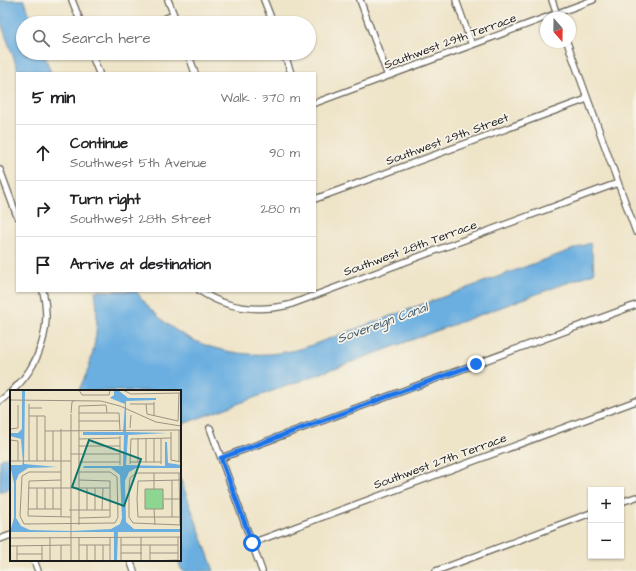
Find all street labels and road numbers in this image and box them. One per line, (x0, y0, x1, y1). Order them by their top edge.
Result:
street label: Southwest 29th Terrace (382, 9, 519, 73)
street label: Southwest 29th Street (383, 109, 511, 170)
street label: Southwest 28th Terrace (341, 216, 480, 281)
street label: Southwest 27th Terrace (371, 429, 510, 493)

